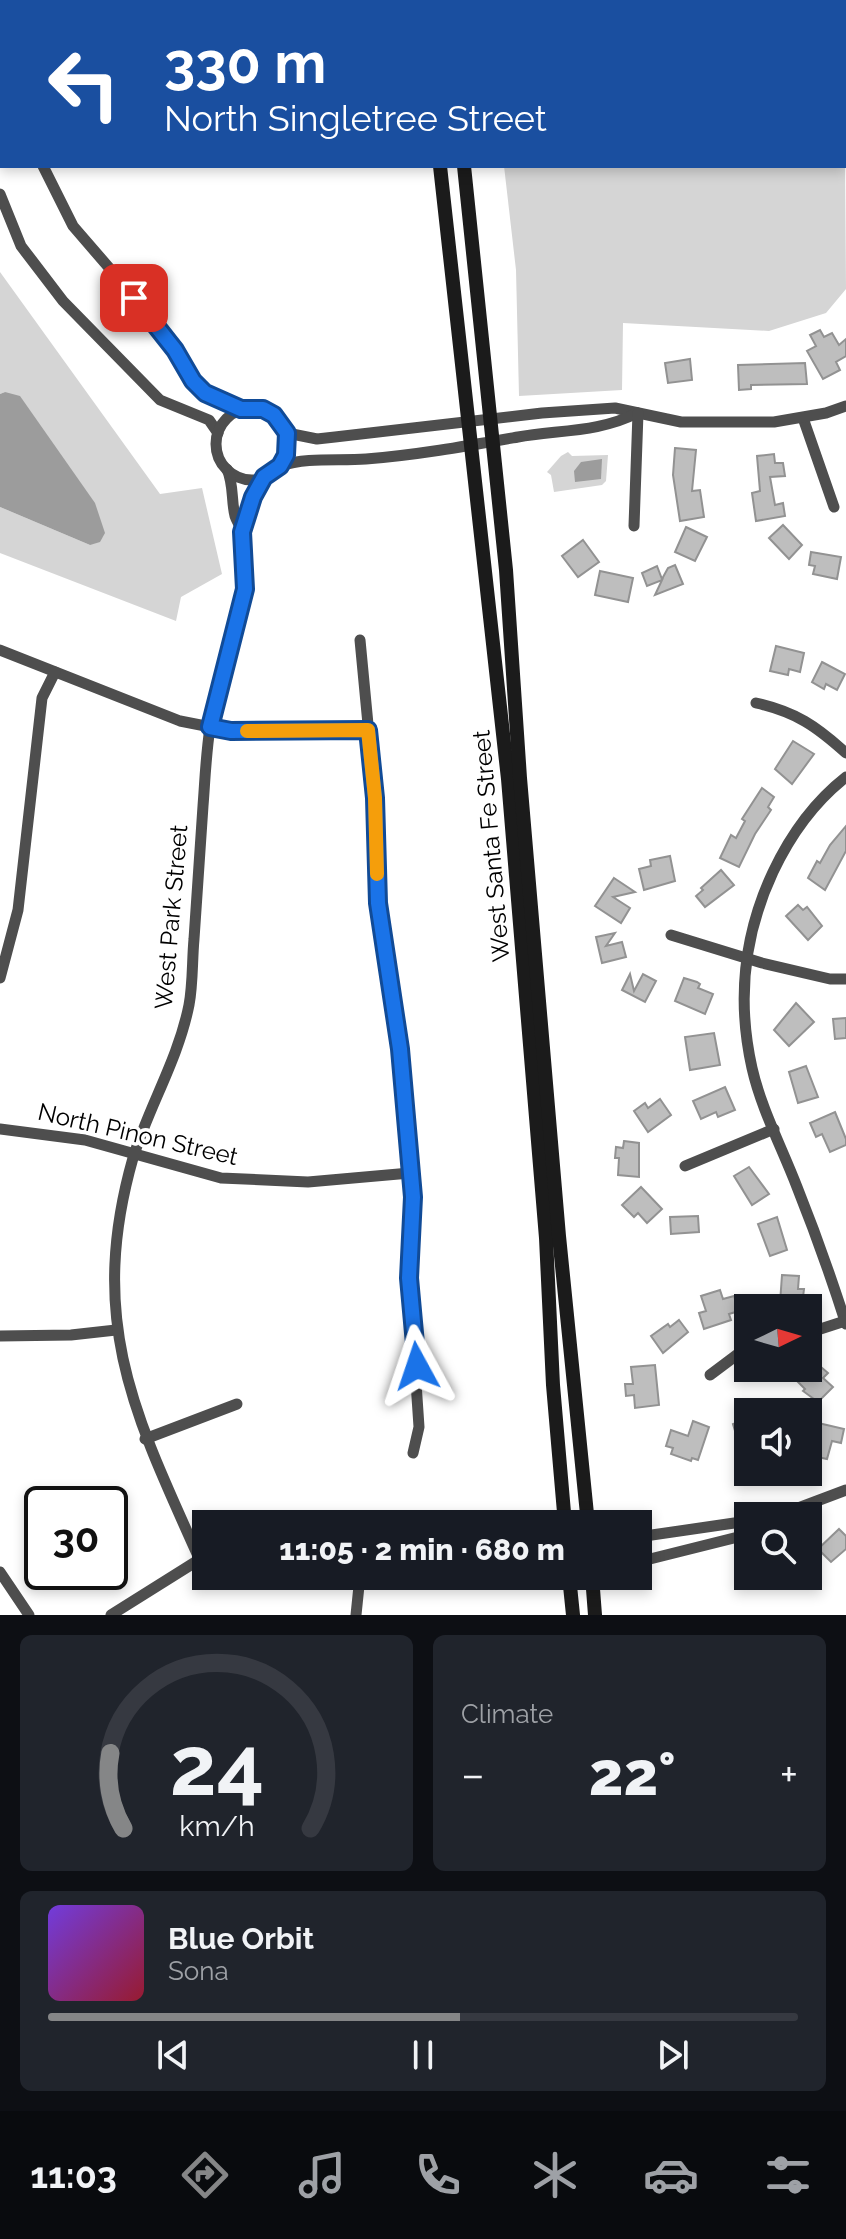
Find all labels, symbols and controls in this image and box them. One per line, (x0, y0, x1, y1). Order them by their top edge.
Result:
text: 330 m (164, 30, 326, 96)
icon: left (32, 32, 136, 136)
text: North Singletree Street (164, 97, 547, 139)
pin (100, 264, 168, 332)
icon: arrive (112, 276, 156, 320)
street label: West Santa Fe Street (466, 729, 516, 963)
street label: West Park Street (148, 824, 194, 1010)
street label: North Pinon Street (35, 1097, 241, 1171)
north arrow (734, 1294, 822, 1382)
map controls (734, 1294, 822, 1590)
position arrow (375, 1324, 459, 1408)
button: sound (734, 1398, 822, 1486)
speed limit sign: 30 (24, 1486, 128, 1590)
button: search (734, 1502, 822, 1590)
text: 11:05 · 2 min · 680 m (279, 1532, 565, 1567)
text: Climate (461, 1699, 553, 1729)
text: 24 (169, 1717, 264, 1814)
text: 22° (589, 1739, 676, 1809)
text: − (461, 1749, 485, 1800)
text: + (780, 1749, 798, 1800)
text: km/h (179, 1809, 254, 1843)
text: Blue Orbit (168, 1921, 314, 1956)
text: Sona (168, 1956, 229, 1986)
icon: previous (151, 2033, 195, 2077)
icon: pause (401, 2033, 445, 2077)
icon: next (651, 2033, 695, 2077)
icon: directions (177, 2147, 233, 2203)
icon: music (294, 2147, 350, 2203)
icon: phone (410, 2147, 466, 2203)
icon: climate (527, 2147, 583, 2203)
icon: car (643, 2147, 699, 2203)
icon: filters (760, 2147, 816, 2203)
text: 11:03 (30, 2154, 117, 2196)

